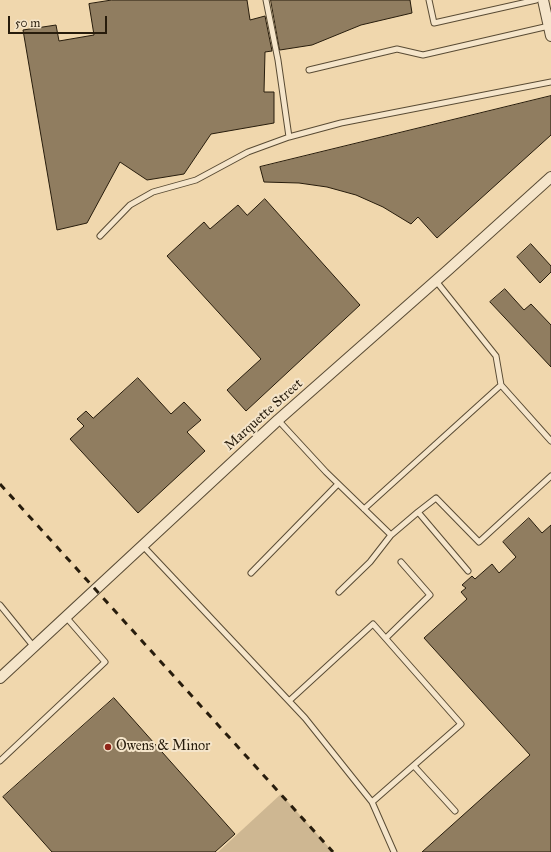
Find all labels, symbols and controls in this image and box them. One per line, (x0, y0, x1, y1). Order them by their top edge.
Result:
scale bar (10, 8, 109, 34)
text: 50 m (15, 16, 40, 30)
street label: Marquette Street (222, 376, 306, 454)
place label: Owens & Minor (116, 739, 210, 755)
marker: Owens & Minor (103, 742, 113, 752)

